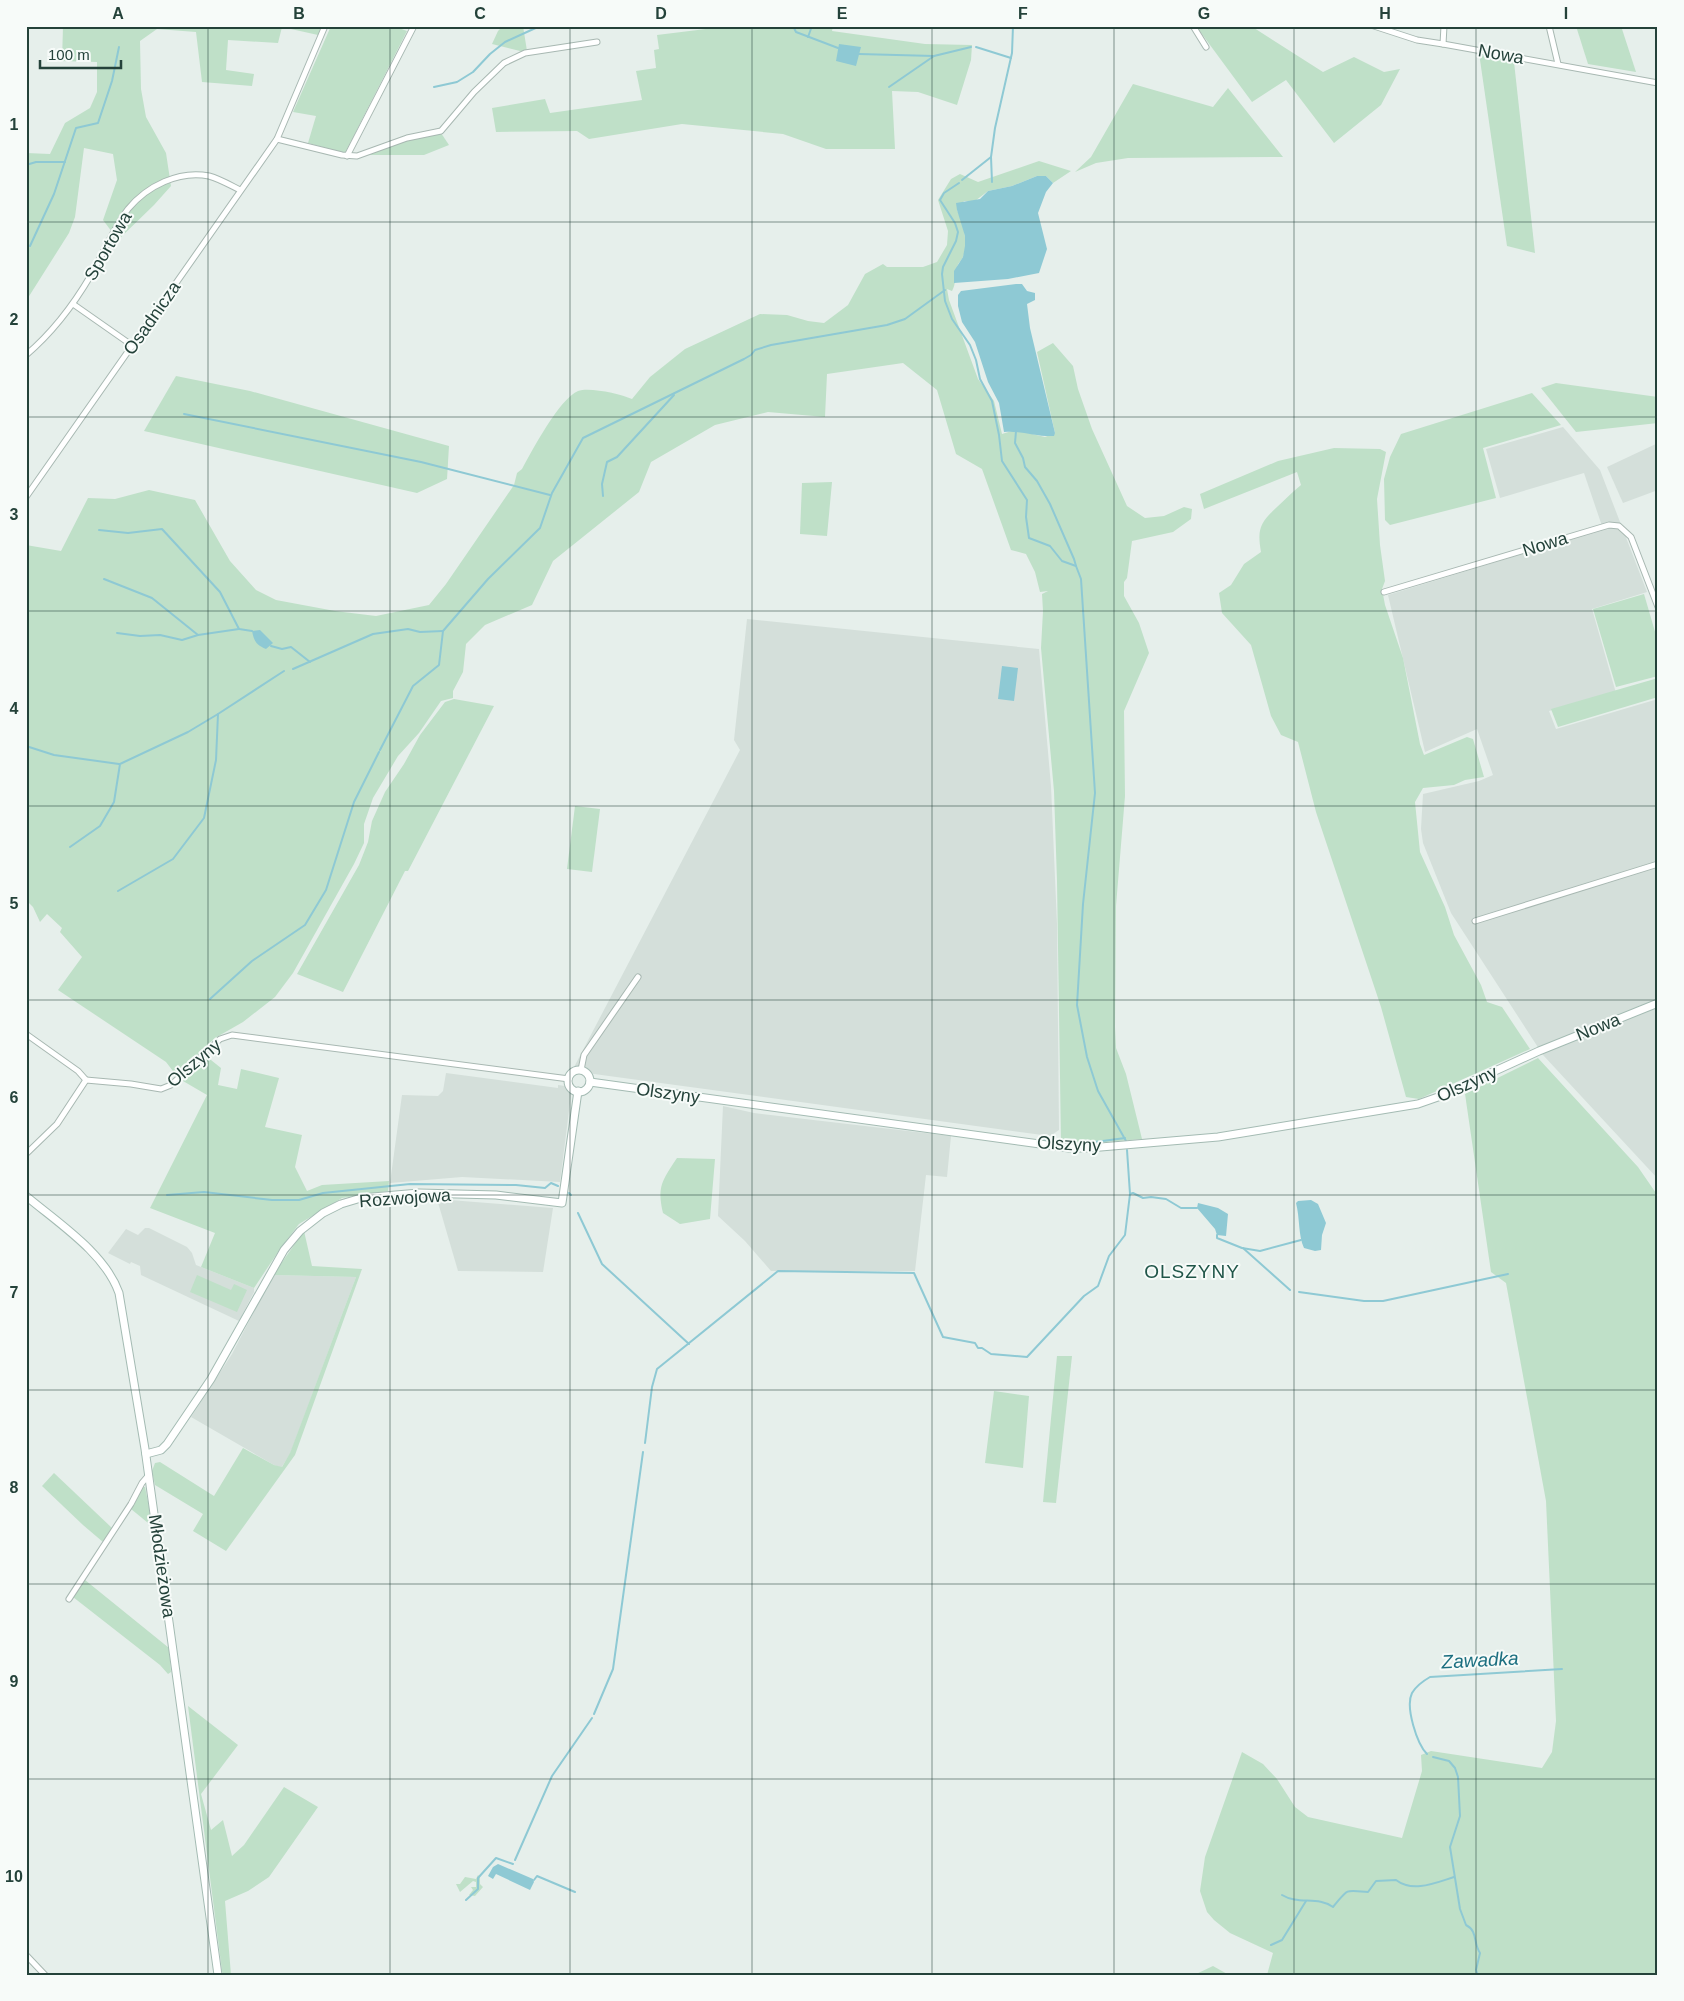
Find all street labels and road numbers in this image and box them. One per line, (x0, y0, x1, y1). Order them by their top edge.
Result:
street label: Nowa (1477, 40, 1526, 68)
street label: Sportowa (80, 207, 136, 284)
street label: Osadnicza (119, 277, 185, 359)
street label: Nowa (1520, 527, 1571, 560)
street label: Nowa (1573, 1009, 1624, 1045)
street label: Olszyny (163, 1035, 225, 1091)
street label: Olszyny (1434, 1062, 1500, 1106)
street label: Olszyny (635, 1079, 701, 1107)
street label: Olszyny (1037, 1132, 1101, 1156)
street label: Rozwojowa (358, 1185, 453, 1211)
street label: Młodzieżowa (145, 1513, 179, 1620)

